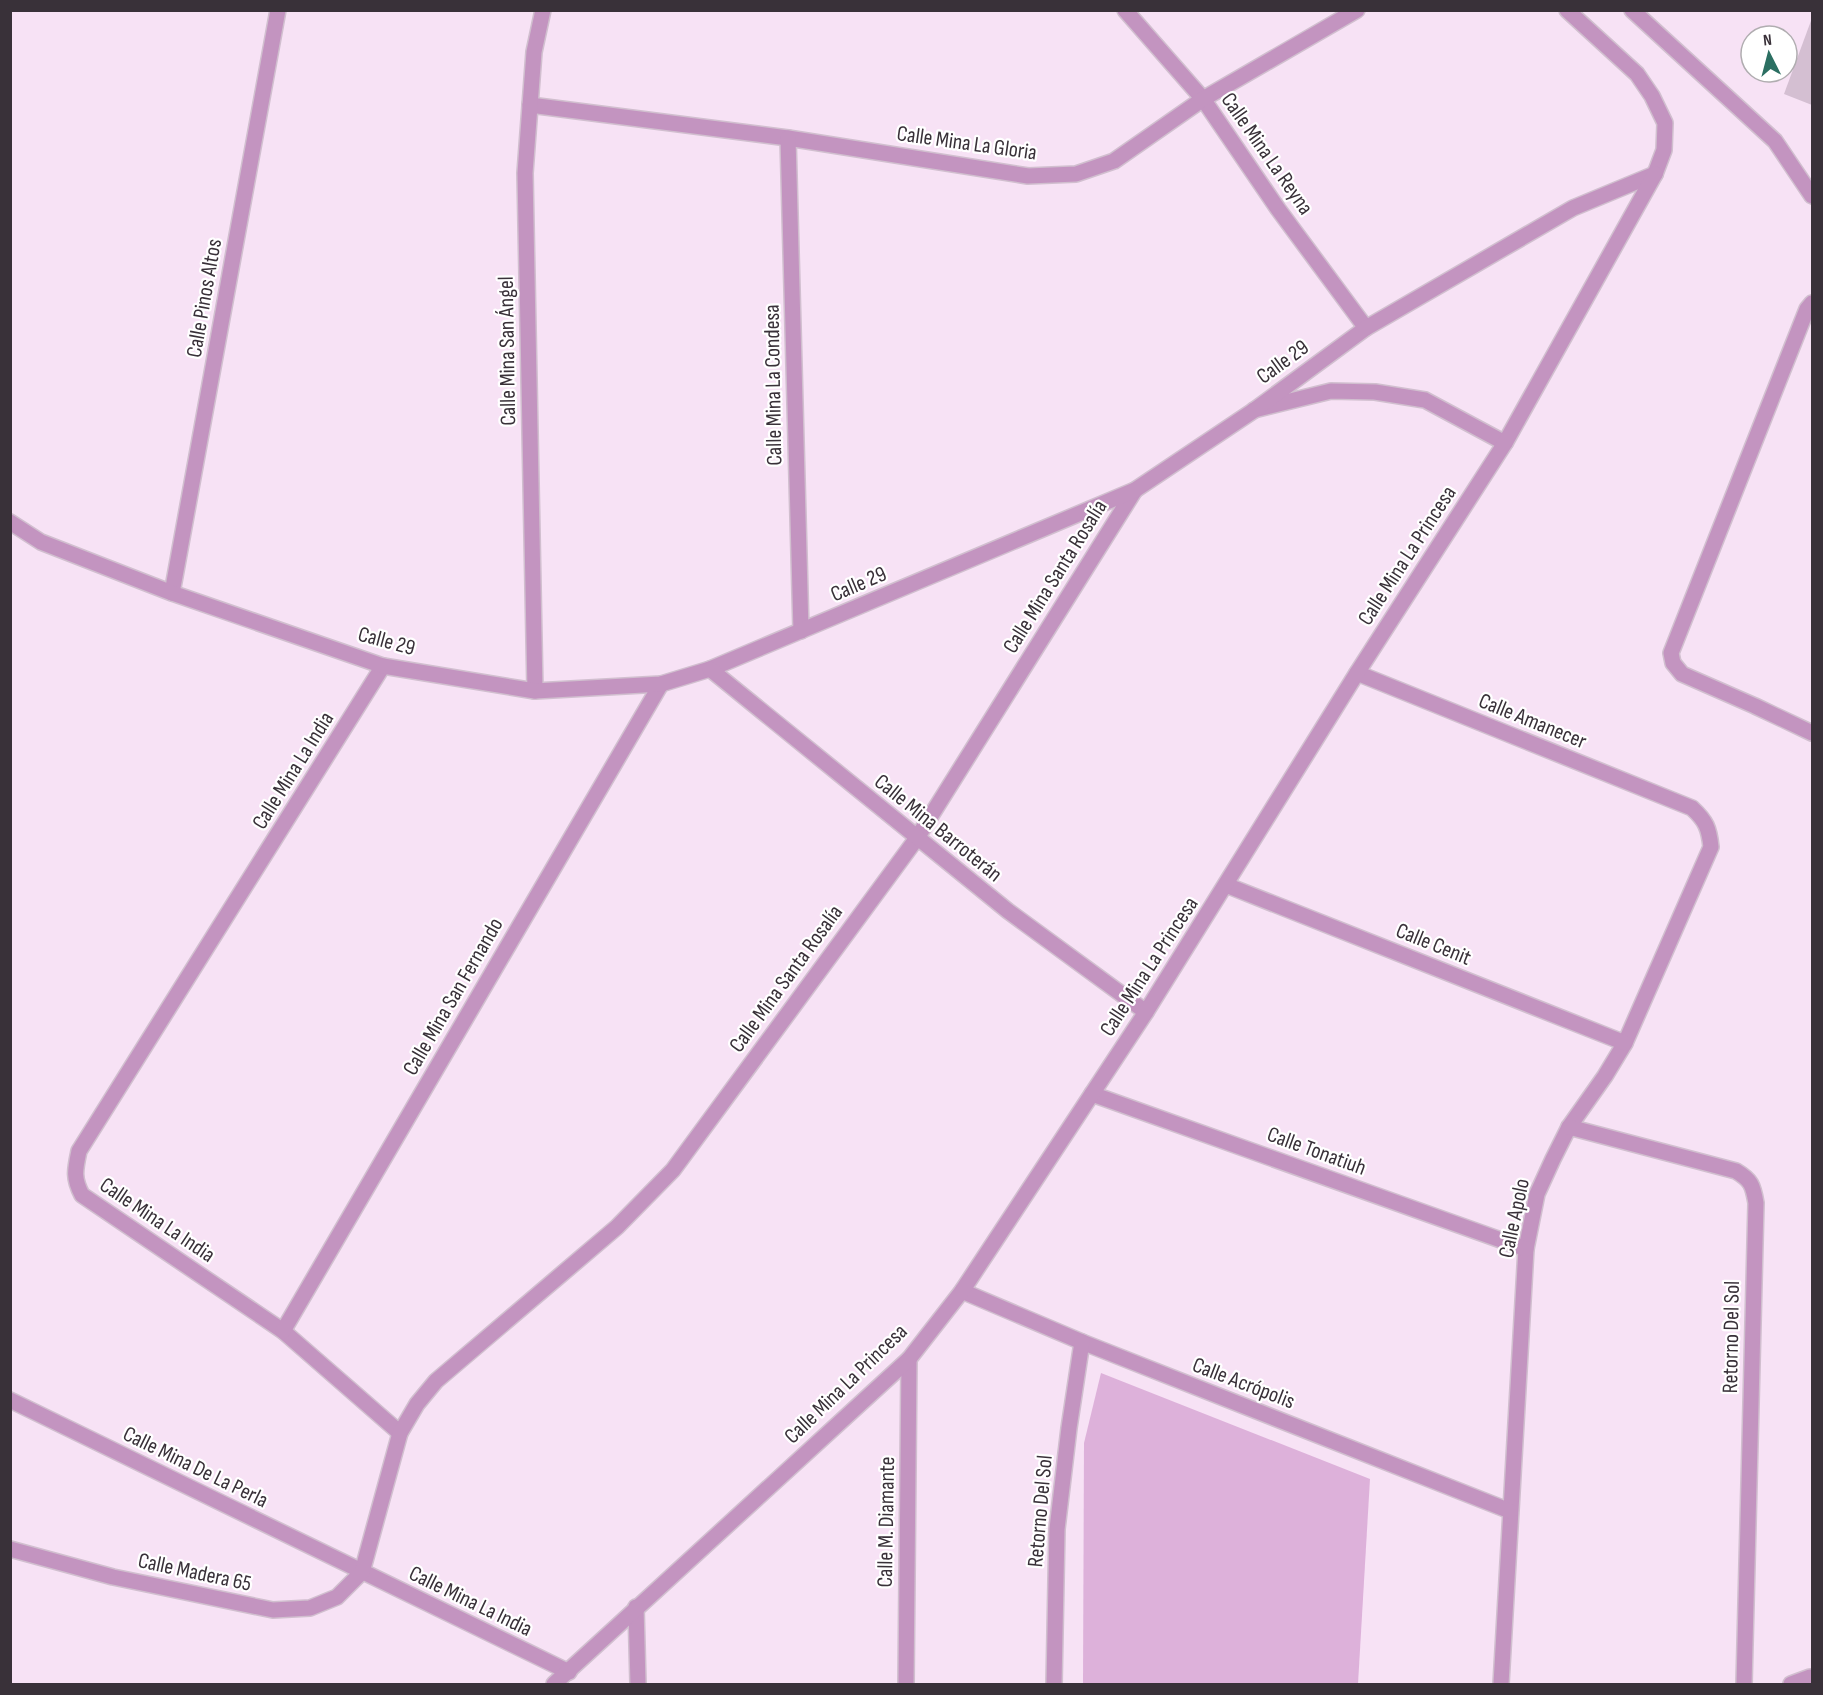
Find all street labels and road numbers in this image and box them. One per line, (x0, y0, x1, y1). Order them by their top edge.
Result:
street label: Calle Mina La Reyna (1215, 88, 1319, 220)
street label: Calle Mina La Gloria (895, 120, 1039, 167)
street label: Calle Pinos Altos (181, 237, 228, 360)
street label: Calle Mina San Ángel (493, 276, 522, 426)
street label: Calle Mina La Condesa (759, 304, 788, 466)
street label: Calle 29 (1251, 334, 1314, 390)
street label: Calle Mina La Princesa (1352, 481, 1462, 631)
street label: Calle Mina Santa Rosalía (997, 495, 1113, 659)
street label: Calle 29 (827, 561, 891, 608)
street label: Calle 29 (355, 621, 418, 662)
street label: Calle Amanecer (1475, 688, 1590, 755)
street label: Calle Mina La India (246, 707, 340, 835)
street label: Calle Mina Barroterán (869, 768, 1007, 888)
street label: Calle Mina La Princesa (1094, 892, 1204, 1042)
street label: Calle Mina Santa Rosalía (724, 900, 849, 1058)
street label: Calle Mina San Fernando (397, 913, 509, 1080)
street label: Calle Cenit (1392, 917, 1475, 972)
street label: Calle Tonatiuh (1263, 1121, 1370, 1182)
street label: Calle Mina La India (94, 1172, 220, 1269)
street label: Calle Apolo (1493, 1176, 1536, 1261)
street label: Retorno Del Sol (1717, 1280, 1746, 1394)
street label: Calle Mina La Princesa (779, 1318, 913, 1450)
street label: Calle Acrópolis (1188, 1352, 1299, 1415)
street label: Calle Mina De La Perla (118, 1421, 272, 1514)
street label: Retorno Del Sol (1022, 1454, 1059, 1568)
street label: Calle M. Diamante (872, 1456, 901, 1588)
street label: Calle Madera 65 (136, 1547, 254, 1598)
street label: Calle Mina La India (404, 1560, 536, 1643)

